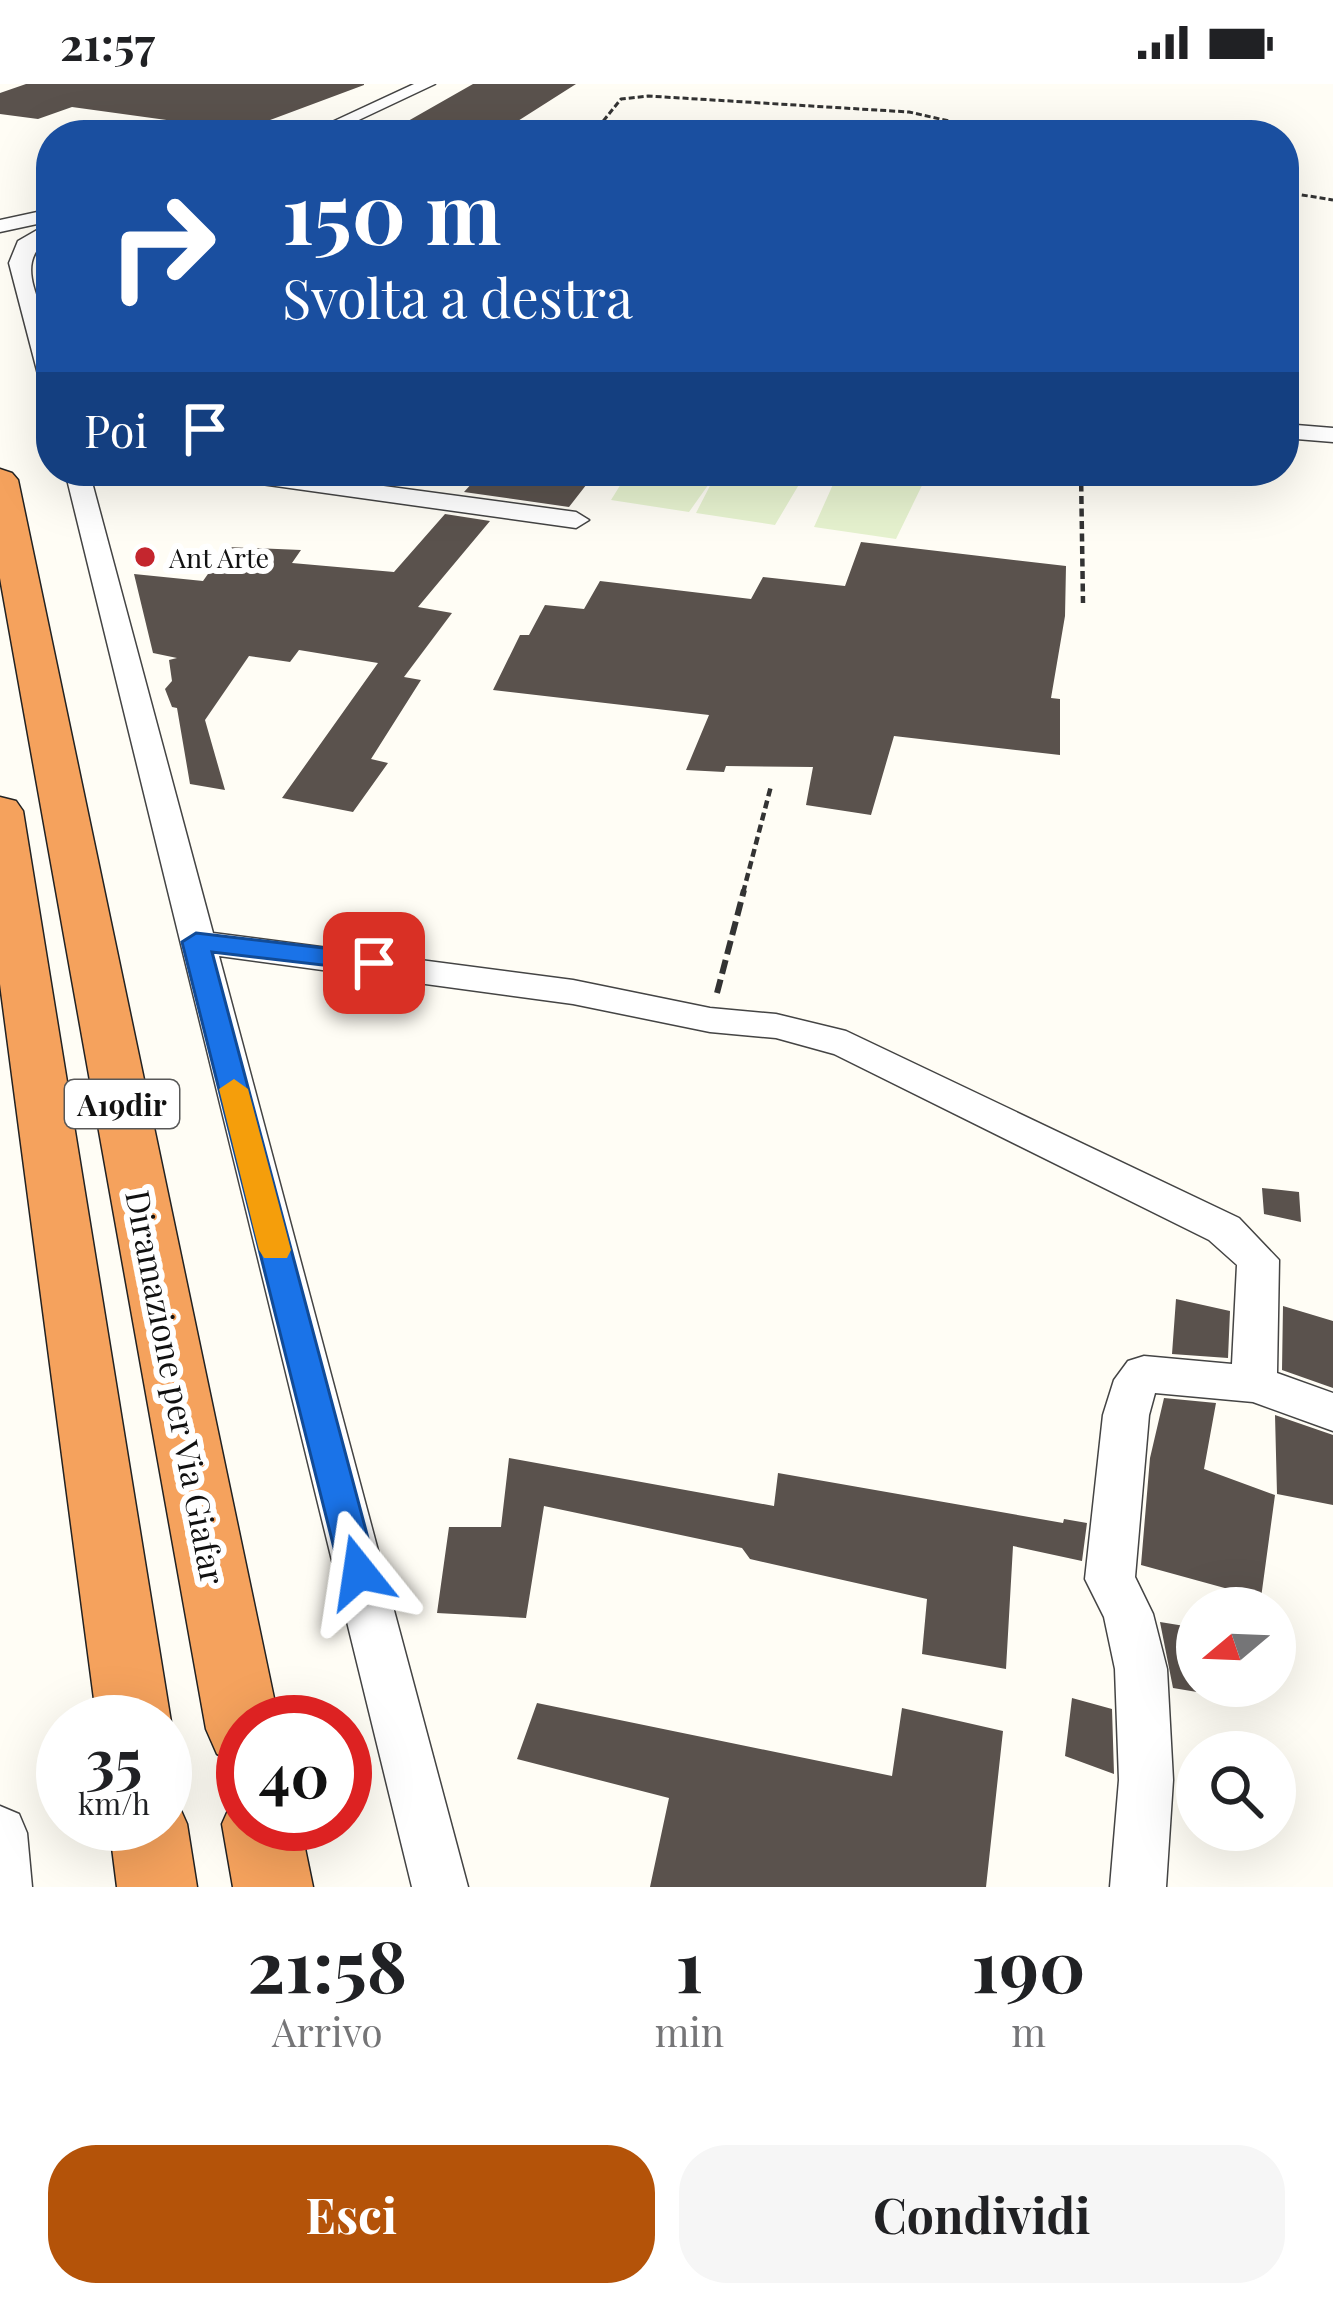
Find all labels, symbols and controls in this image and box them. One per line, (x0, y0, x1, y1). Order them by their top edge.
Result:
text: 21:57 (60, 12, 155, 72)
text: 150 m (282, 154, 502, 266)
icon: right (84, 168, 240, 324)
text: Svolta a destra (282, 261, 633, 333)
icon: arrive (172, 396, 238, 462)
text: Poi (84, 399, 148, 459)
place label: Ant Arte (168, 539, 269, 575)
marker: Ant Arte (132, 544, 158, 570)
pin (323, 912, 425, 1014)
icon: arrive (341, 930, 407, 996)
road number: A19dir (65, 1080, 179, 1128)
street label: Diramazione per Via Giafar (117, 1186, 237, 1588)
position arrow (296, 1509, 422, 1635)
north arrow (1176, 1587, 1296, 1707)
map controls (1176, 1587, 1296, 1851)
speed limit sign: 40 (216, 1695, 372, 1851)
text: 35 (86, 1718, 142, 1798)
button: search (1176, 1731, 1296, 1851)
text: km/h (78, 1783, 150, 1823)
text: 21:58 (248, 1915, 407, 2011)
text: 1 (676, 1915, 703, 2011)
text: 190 (972, 1915, 1085, 2011)
text: Arrivo (272, 2005, 383, 2057)
text: min (655, 2005, 724, 2057)
text: m (1011, 2005, 1046, 2057)
button: Esci (48, 2145, 655, 2283)
button: Condividi (679, 2145, 1285, 2283)

